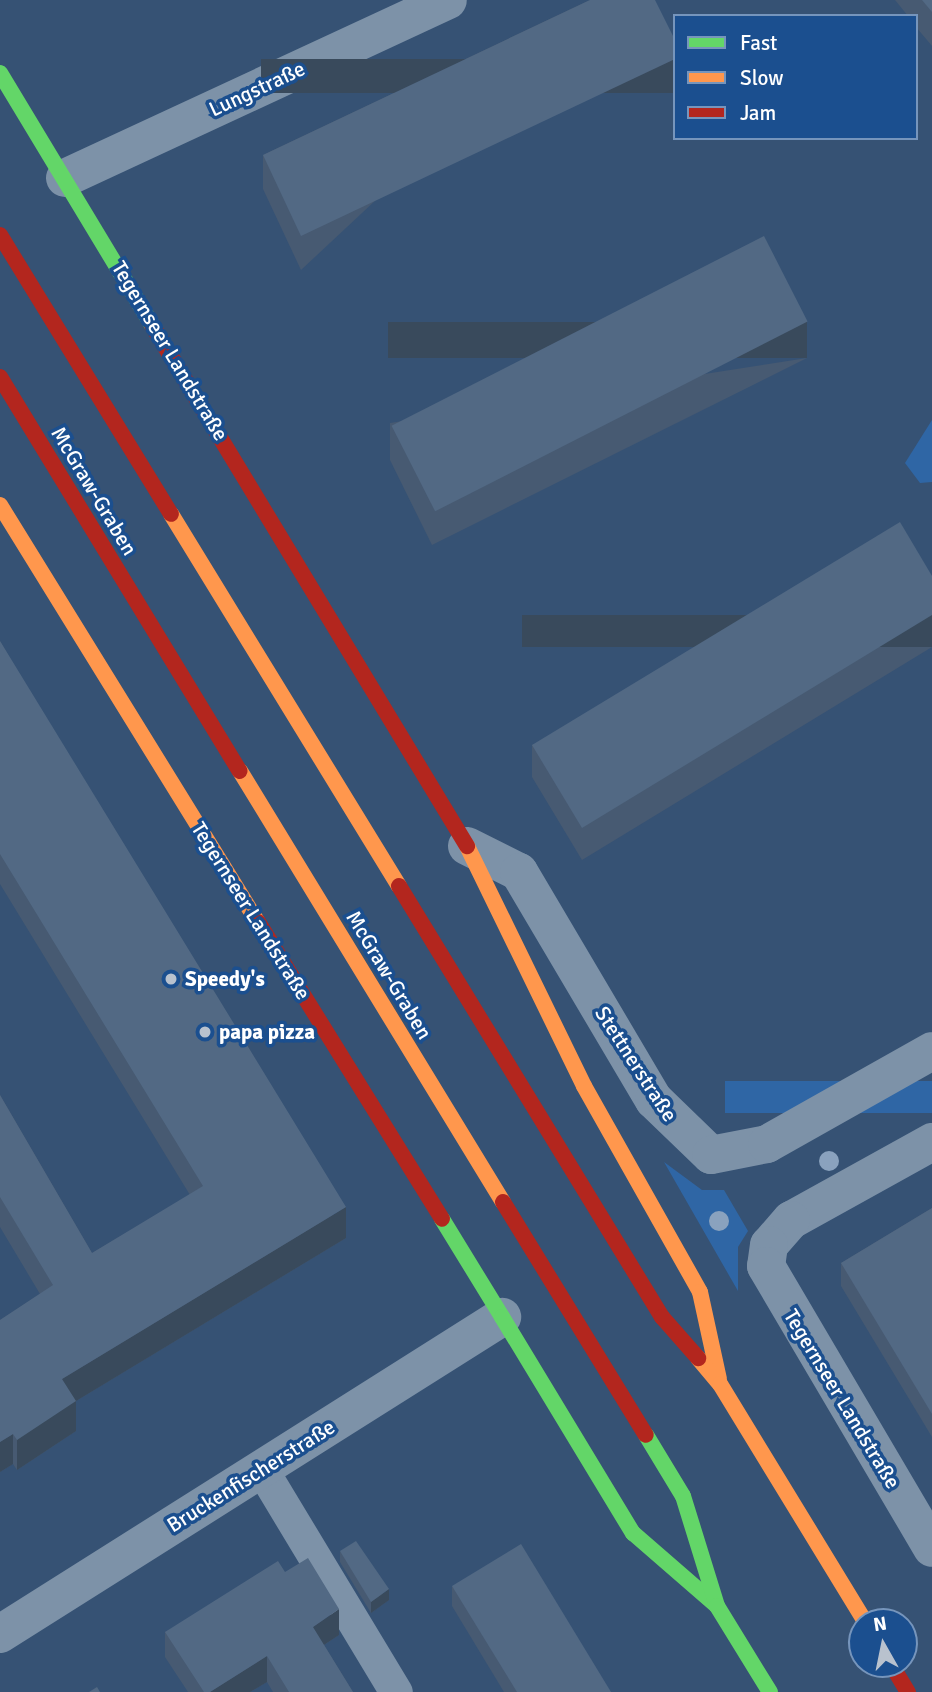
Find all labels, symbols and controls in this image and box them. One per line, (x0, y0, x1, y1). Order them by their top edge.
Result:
legend (673, 14, 918, 140)
text: Fast (740, 30, 777, 56)
street label: Lungstraße (205, 56, 309, 122)
text: Slow (740, 65, 784, 91)
text: Jam (740, 100, 776, 126)
street label: Tegernseer Landstraße (106, 257, 234, 445)
street label: McGraw-Graben (46, 422, 142, 560)
street label: Tegernseer Landstraße (186, 817, 316, 1005)
street label: McGraw-Graben (341, 906, 437, 1044)
place label: Speedy's (185, 966, 265, 992)
marker: Speedy's (163, 971, 179, 987)
street label: Stettnerstraße (589, 1002, 683, 1126)
place label: papa pizza (219, 1019, 315, 1045)
marker: papa pizza (197, 1024, 213, 1040)
street label: Tegernseer Landstraße (778, 1305, 906, 1493)
street label: Bruckenfischerstraße (163, 1414, 339, 1538)
north arrow (848, 1608, 918, 1678)
text: N (872, 1611, 888, 1637)

